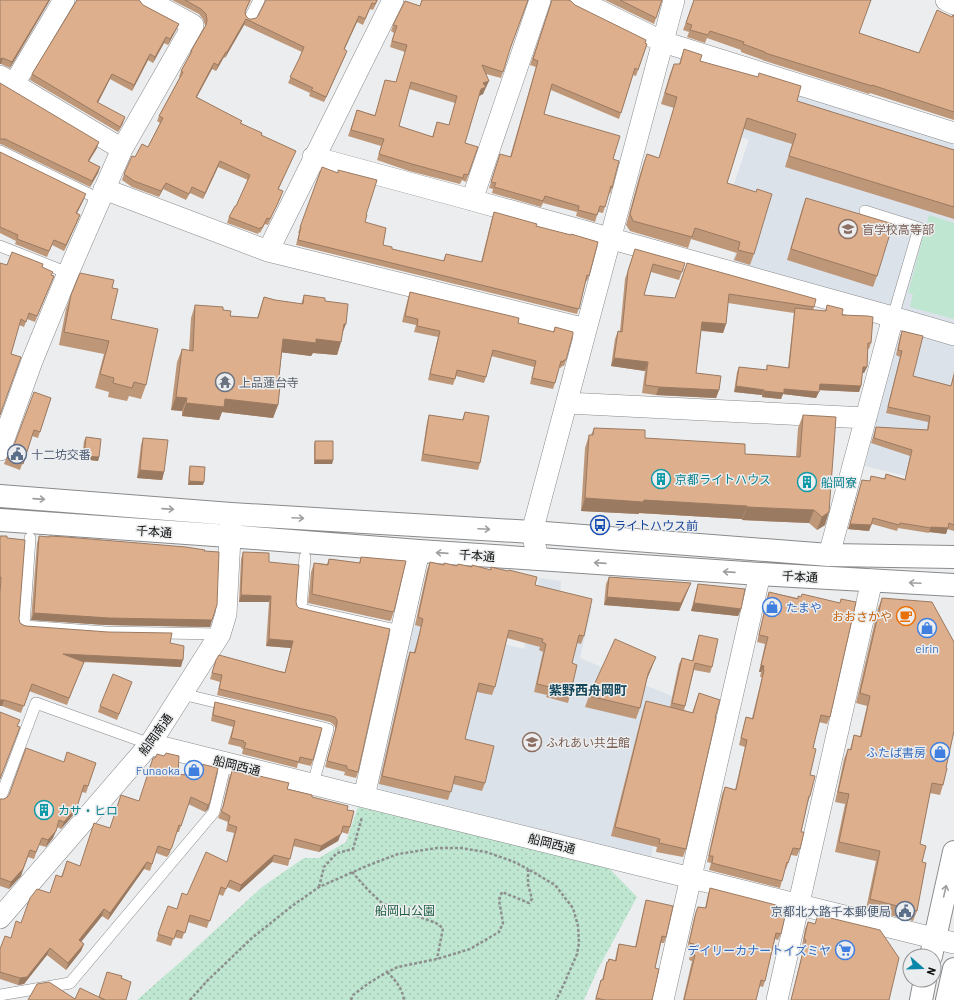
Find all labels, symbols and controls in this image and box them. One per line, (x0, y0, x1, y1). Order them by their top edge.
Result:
school or university icon: 盲学校高等部 (837, 218, 859, 240)
place label: 盲学校高等部 (862, 222, 934, 236)
temple icon: 上品蓮台寺 (214, 371, 236, 393)
place label: 上品蓮台寺 (239, 375, 299, 389)
public building icon: 十二坊交番 (6, 443, 28, 465)
place label: 十二坊交番 (31, 447, 91, 461)
building icon: 京都ライトハウス (650, 468, 672, 490)
building icon: 船岡寮 (796, 471, 818, 493)
place label: 京都ライトハウス (675, 472, 771, 486)
place label: 船岡寮 (821, 475, 857, 489)
one-way arrow (32, 495, 45, 502)
one-way arrow (162, 505, 175, 512)
one-way arrow (291, 514, 304, 521)
bus stop icon: ライトハウス前 (589, 514, 611, 536)
place label: ライトハウス前 (614, 518, 698, 532)
street label: 千本通 (136, 523, 172, 539)
one-way arrow (477, 525, 490, 532)
street label: 千本通 (459, 547, 495, 563)
one-way arrow (436, 549, 449, 556)
one-way arrow (594, 559, 607, 567)
one-way arrow (723, 568, 736, 575)
street label: 千本通 (782, 568, 818, 584)
one-way arrow (909, 579, 922, 586)
shop icon: たまや (761, 596, 783, 618)
place label: たまや (786, 600, 822, 614)
cafe icon: おおさかや (895, 605, 917, 627)
place label: おおさかや (832, 609, 892, 623)
shop icon: eirin (916, 617, 938, 639)
place label: eirin (915, 641, 939, 655)
district label: 紫野西舟岡町 (549, 682, 627, 698)
street label: 船岡南通 (135, 710, 175, 758)
school or university icon: ふれあい共生館 (521, 731, 543, 753)
place label: ふれあい共生館 (546, 735, 630, 749)
shop icon: ふたば書房 (929, 741, 951, 763)
place label: ふたば書房 (866, 745, 926, 759)
street label: 船岡西通 (212, 752, 262, 778)
shop icon: Funaoka (183, 759, 205, 781)
place label: Funaoka (136, 763, 180, 777)
building icon: カサ・ヒロ (33, 799, 55, 821)
place label: カサ・ヒロ (58, 803, 118, 817)
street label: 船岡西通 (527, 830, 577, 856)
one-way arrow (942, 884, 950, 897)
public building icon: 京都北大路千本郵便局 (894, 900, 916, 922)
park label: 船岡山公園 (375, 903, 435, 917)
place label: 京都北大路千本郵便局 (771, 904, 891, 918)
supermarket icon: デイリーカナートイズミヤ (834, 939, 856, 961)
place label: デイリーカナートイズミヤ (687, 943, 831, 957)
north arrow (902, 948, 942, 988)
text: N (925, 966, 939, 977)

